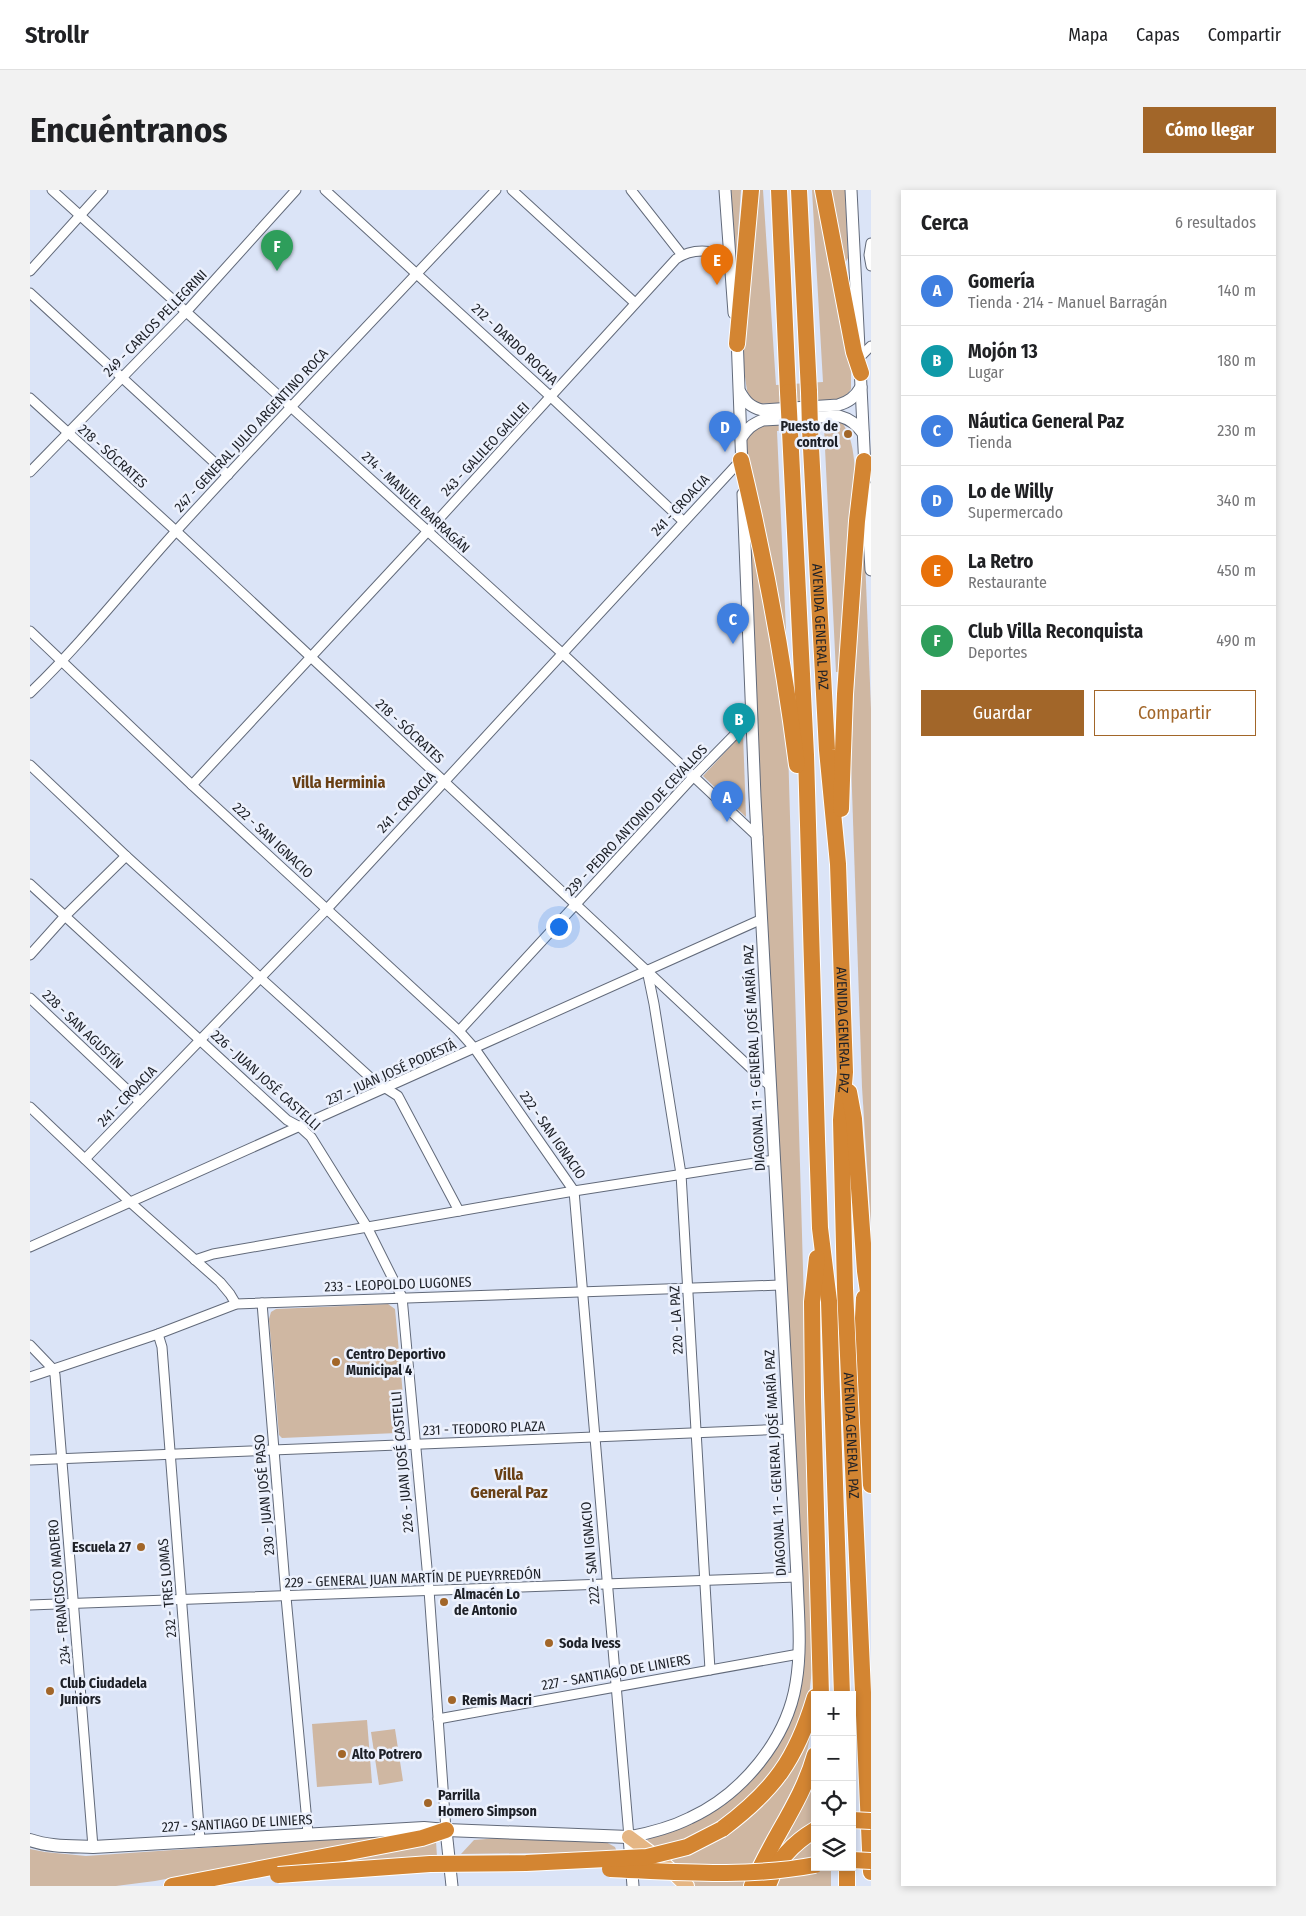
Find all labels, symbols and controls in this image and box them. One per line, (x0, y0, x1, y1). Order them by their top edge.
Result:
text: Strollr (25, 21, 89, 49)
text: Mapa (1068, 24, 1108, 46)
text: Capas (1136, 24, 1180, 46)
text: Compartir (1208, 24, 1281, 46)
button: Cómo llegar (1143, 107, 1276, 153)
text: Encuéntranos (30, 109, 228, 151)
text: Cerca (921, 210, 969, 236)
text: 6 resultados (1175, 213, 1256, 232)
pin: F (261, 230, 293, 271)
pin: E (701, 244, 733, 285)
street label: 249 - CARLOS PELLEGRINI (100, 266, 211, 380)
text: Gomería (968, 270, 1035, 293)
text: A (933, 281, 941, 300)
text: 140 m (1218, 281, 1256, 300)
text: Tienda · 214 - Manuel Barragán (968, 293, 1168, 312)
street label: 212 - DARDO ROCHA (468, 300, 562, 389)
text: Mojón 13 (968, 340, 1038, 363)
street label: 247 - GENERAL JULIO ARGENTINO ROCA (171, 345, 332, 516)
text: B (933, 351, 941, 370)
text: 180 m (1217, 351, 1256, 370)
text: Lugar (968, 363, 1004, 382)
street label: 243 - GALILEO GALILEI (437, 399, 533, 500)
text: Náutica General Paz (968, 410, 1124, 433)
pin: D (709, 411, 741, 452)
place label: Puesto de control (780, 418, 838, 451)
street label: 218 - SÓCRATES (75, 420, 151, 492)
text: C (933, 421, 941, 440)
text: 230 m (1217, 421, 1256, 440)
marker: Puesto de control (842, 428, 854, 440)
text: Tienda (968, 433, 1012, 452)
street label: 214 - MANUEL BARRAGÁN (358, 447, 474, 557)
street label: 241 - CROACIA (648, 471, 714, 540)
text: Lo de Willy (968, 480, 1053, 503)
text: D (932, 491, 942, 510)
text: 340 m (1217, 491, 1256, 510)
text: Supermercado (968, 503, 1063, 522)
text: La Retro (968, 550, 1033, 573)
text: E (933, 561, 941, 580)
text: 450 m (1217, 561, 1256, 580)
street label: AVENIDA GENERAL PAZ (808, 563, 832, 691)
text: Restaurante (968, 573, 1047, 592)
pin: C (717, 603, 749, 644)
text: Club Villa Reconquista (968, 620, 1143, 643)
text: F (933, 631, 941, 650)
text: 490 m (1216, 631, 1256, 650)
text: Deportes (968, 643, 1027, 662)
button: Guardar (921, 690, 1084, 736)
button: Compartir (1094, 690, 1256, 736)
street label: 218 - SÓCRATES (372, 695, 448, 767)
pin: B (723, 703, 755, 744)
street label: 239 - PEDRO ANTONIO DE CEVALLOS (562, 741, 711, 900)
street label: 241 - CROACIA (374, 768, 440, 837)
district label: Villa Herminia (292, 773, 385, 792)
pin: A (711, 781, 743, 822)
street label: 222 - SAN IGNACIO (229, 799, 316, 882)
your location (546, 914, 572, 940)
street label: DIAGONAL 11 - GENERAL JOSÉ MARÍA PAZ (739, 944, 769, 1172)
street label: AVENIDA GENERAL PAZ (832, 966, 853, 1094)
street label: 228 - SAN AGUSTÍN (39, 986, 127, 1072)
street label: 226 - JUAN JOSÉ CASTELLI (207, 1026, 325, 1134)
street label: 237 - JUAN JOSÉ PODESTÁ (323, 1035, 460, 1109)
street label: 241 - CROACIA (94, 1062, 161, 1130)
street label: 222 - SAN IGNACIO (516, 1088, 589, 1183)
street label: 233 - LEOPOLDO LUGONES (324, 1273, 472, 1296)
street label: 220 - LA PAZ (666, 1285, 687, 1355)
place label: Centro Deportivo Municipal 4 (346, 1346, 446, 1379)
street label: DIAGONAL 11 - GENERAL JOSÉ MARÍA PAZ (760, 1349, 790, 1577)
marker: Centro Deportivo Municipal 4 (330, 1356, 342, 1368)
street label: AVENIDA GENERAL PAZ (840, 1372, 862, 1499)
street label: 226 - JUAN JOSÉ CASTELLI (387, 1391, 417, 1533)
street label: 231 - TEODORO PLAZA (423, 1418, 546, 1439)
street label: 230 - JUAN JOSÉ PASO (250, 1433, 278, 1556)
district label: Villa General Paz (470, 1465, 548, 1502)
street label: 222 - SAN IGNACIO (578, 1501, 603, 1605)
street label: 234 - FRANCISCO MADERO (45, 1519, 74, 1665)
street label: 232 - TRES LOMAS (155, 1538, 180, 1638)
place label: Escuela 27 (72, 1539, 131, 1556)
marker: Escuela 27 (135, 1541, 147, 1553)
street label: 229 - GENERAL JUAN MARTÍN DE PUEYRREDÓN (284, 1565, 542, 1591)
place label: Almacén Lo de Antonio (453, 1586, 520, 1619)
marker: Almacén Lo de Antonio (438, 1596, 450, 1608)
place label: Soda Ivess (559, 1635, 621, 1652)
marker: Soda Ivess (543, 1637, 555, 1649)
street label: 227 - SANTIAGO DE LINIERS (540, 1651, 692, 1694)
place label: Club Ciudadela Juniors (59, 1675, 147, 1708)
marker: Club Ciudadela Juniors (44, 1685, 56, 1697)
map controls (811, 1691, 856, 1871)
button: + (811, 1691, 856, 1736)
place label: Remis Macri (462, 1692, 532, 1709)
marker: Remis Macri (446, 1694, 458, 1706)
button: − (811, 1736, 856, 1781)
place label: Alto Potrero (351, 1746, 423, 1763)
marker: Alto Potrero (336, 1748, 348, 1760)
button: locate (811, 1781, 856, 1826)
place label: Parrilla Homero Simpson (438, 1787, 537, 1820)
marker: Parrilla Homero Simpson (422, 1797, 434, 1809)
street label: 227 - SANTIAGO DE LINIERS (161, 1811, 313, 1836)
button: layers (811, 1826, 856, 1871)

